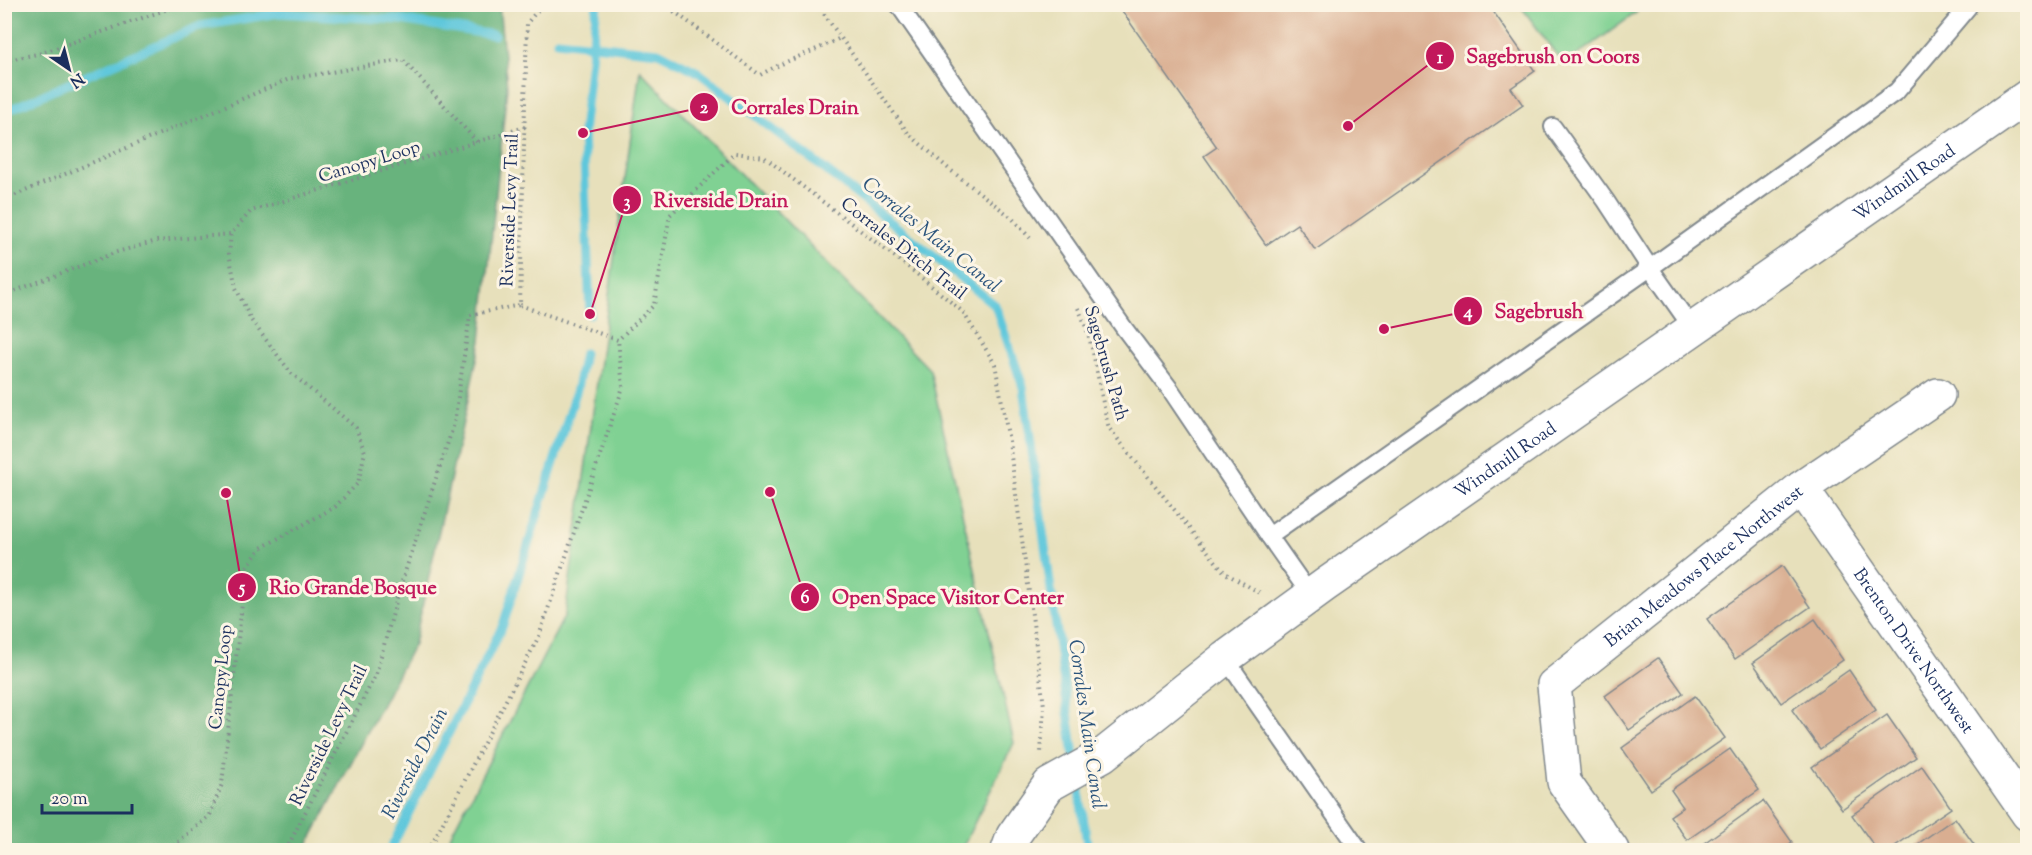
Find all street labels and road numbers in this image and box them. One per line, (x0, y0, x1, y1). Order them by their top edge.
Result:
street label: Riverside Levy Trail (495, 133, 527, 287)
street label: Canopy Loop (315, 135, 424, 191)
street label: Windmill Road (1849, 139, 1961, 229)
street label: Corrales Ditch Trail (834, 192, 971, 307)
street label: Sagebrush Path (1076, 303, 1134, 425)
street label: Windmill Road (1450, 417, 1562, 506)
street label: Brian Meadows Place Northwest (1600, 480, 1810, 655)
street label: Brenton Drive Northwest (1846, 564, 1979, 740)
street label: Canopy Loop (204, 623, 240, 731)
street label: Riverside Levy Trail (284, 661, 375, 811)

